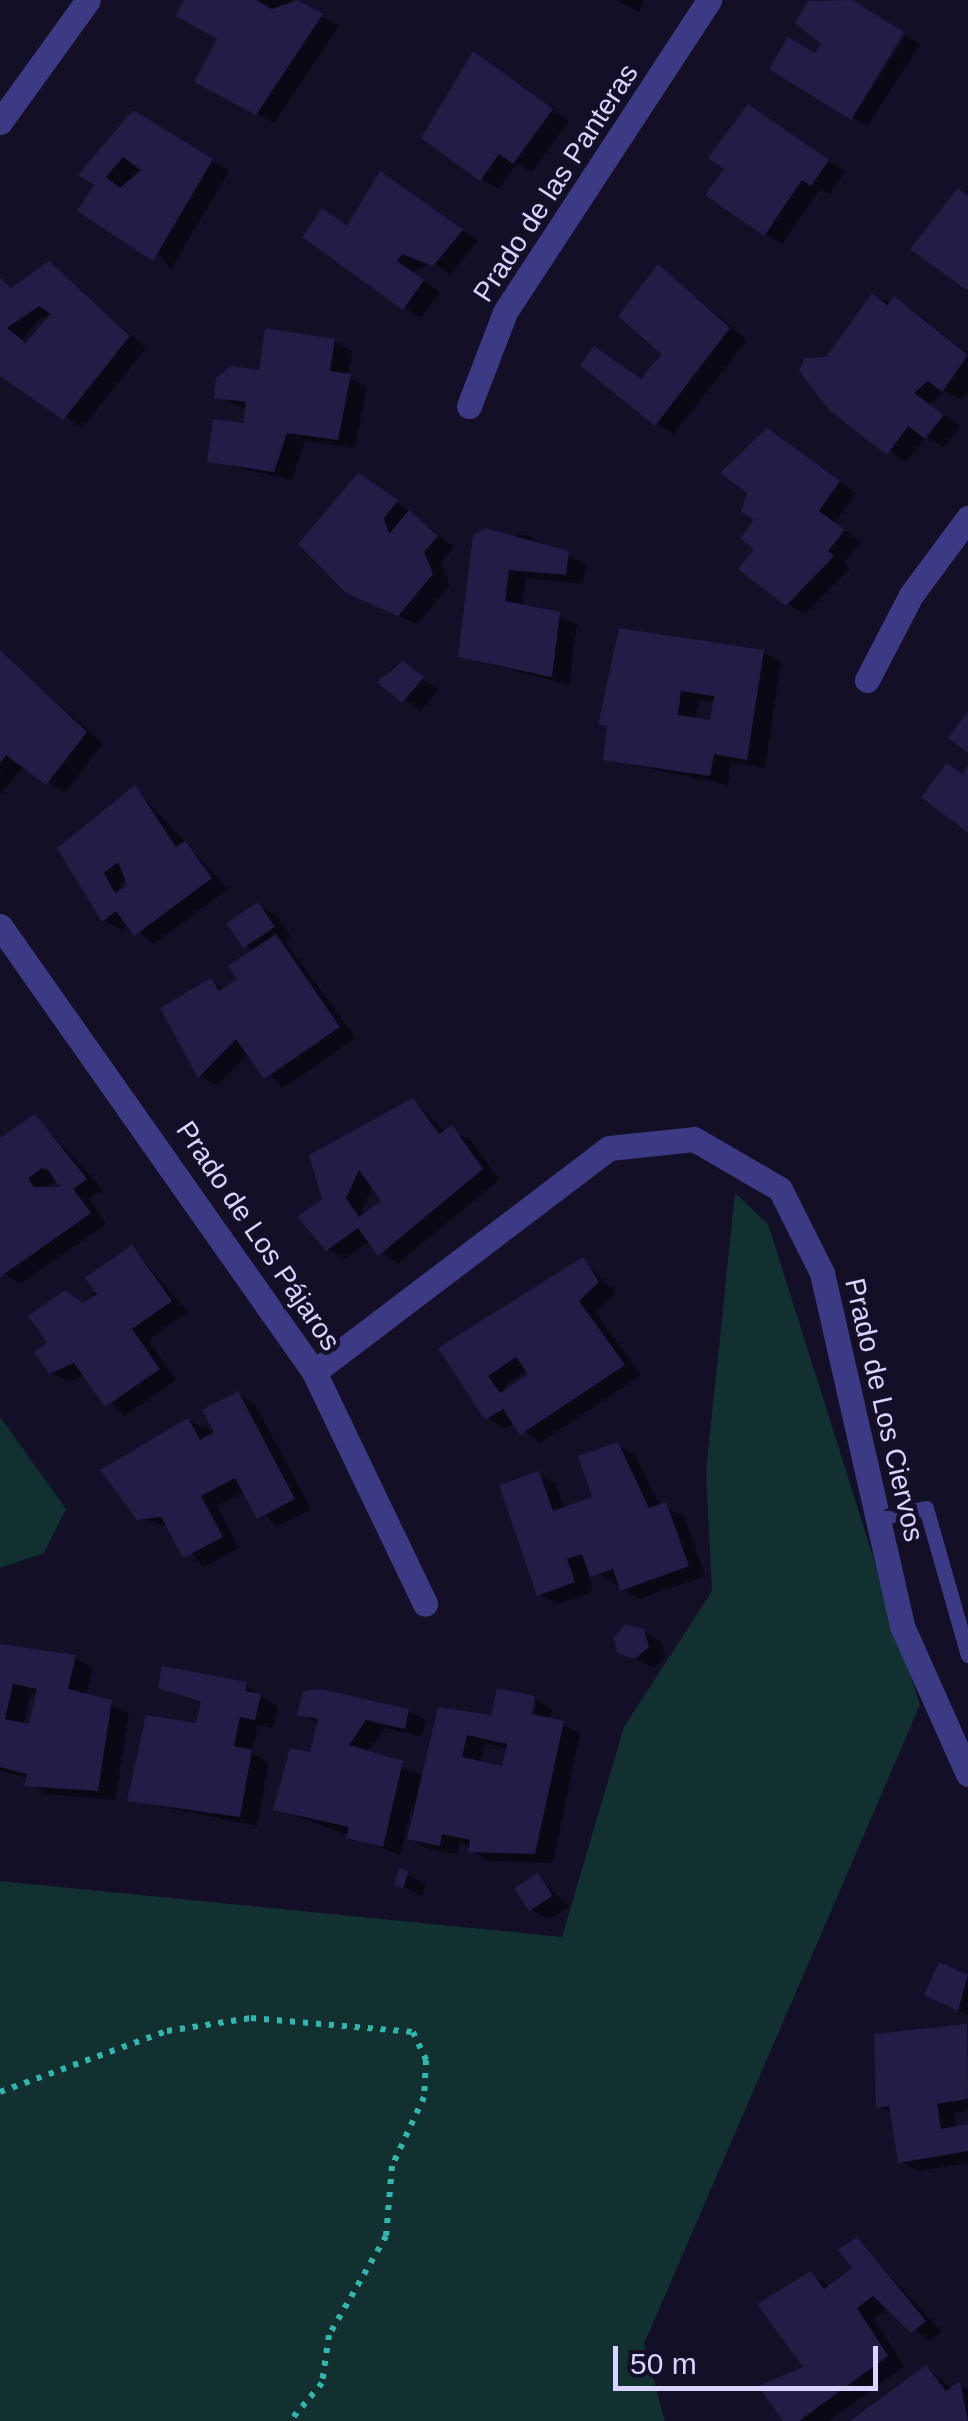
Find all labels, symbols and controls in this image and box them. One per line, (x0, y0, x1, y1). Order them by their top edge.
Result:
street label: Prado de las Panteras (466, 58, 646, 308)
street label: Prado de Los Pájaros (169, 1115, 347, 1357)
street label: Prado de Los Ciervos (837, 1275, 931, 1545)
scale bar (618, 2326, 883, 2388)
text: 50 m (630, 2347, 697, 2380)

